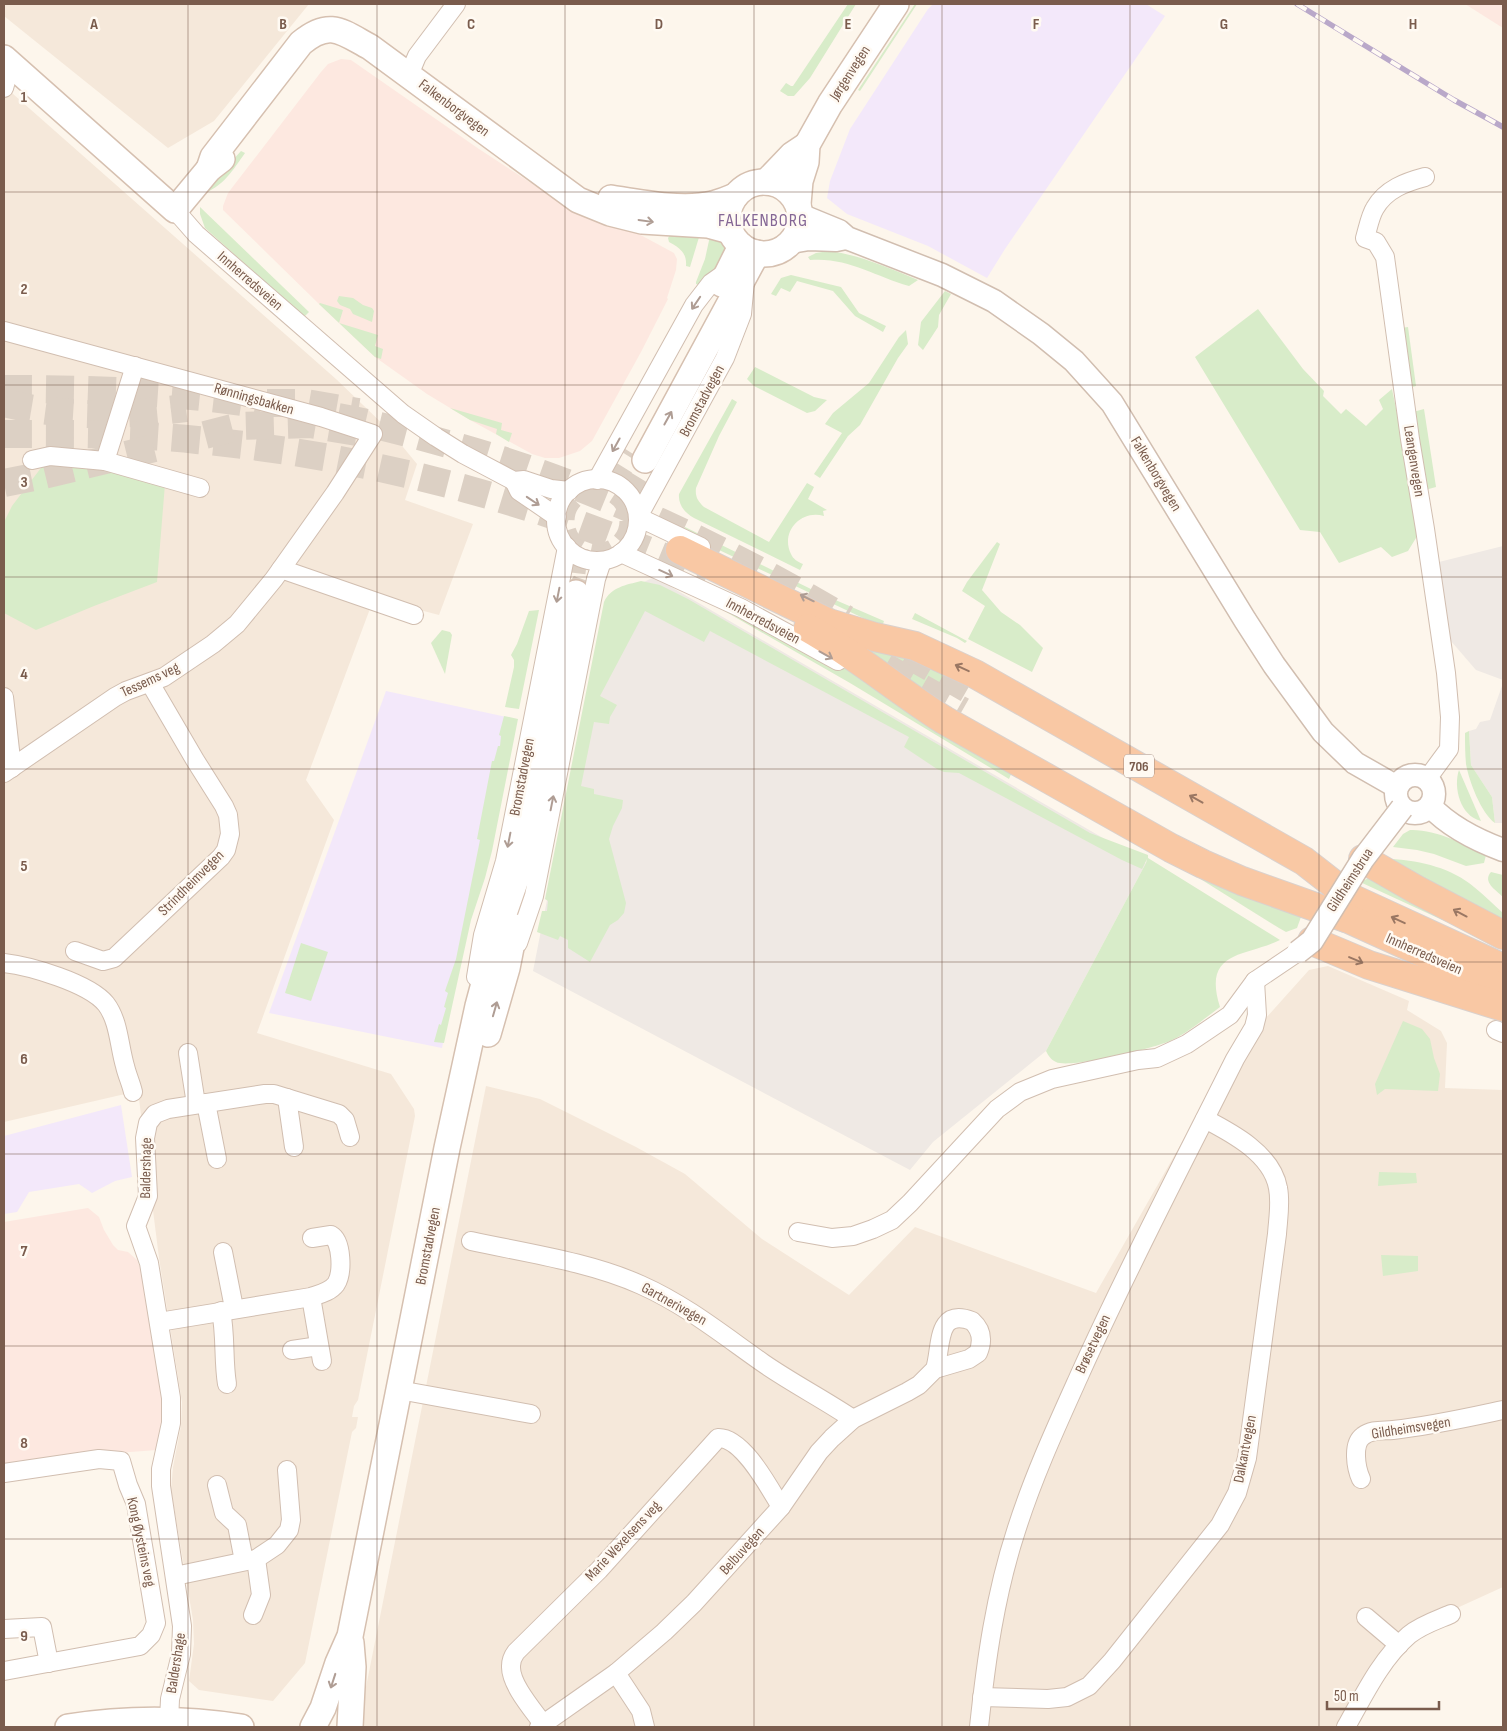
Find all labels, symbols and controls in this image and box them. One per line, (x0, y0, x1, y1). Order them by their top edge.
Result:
text: A (89, 15, 98, 34)
text: B (279, 15, 287, 34)
text: C (467, 15, 475, 34)
text: D (655, 15, 663, 34)
text: E (845, 15, 852, 34)
text: F (1033, 15, 1040, 34)
text: G (1220, 15, 1228, 34)
text: H (1409, 15, 1417, 34)
street label: Jørgenvegen (825, 42, 875, 105)
street label: Falkenborgvegen (415, 75, 493, 141)
text: 1 (21, 88, 28, 107)
district label: FALKENBORG (718, 210, 808, 231)
one-way arrow (637, 216, 653, 226)
street label: Innherredsveien (213, 247, 287, 315)
text: 2 (20, 280, 28, 299)
one-way arrow (691, 296, 701, 310)
street label: Bromstadvegen (675, 362, 729, 440)
street label: Rønningsbakken (212, 379, 296, 419)
one-way arrow (664, 411, 674, 425)
street label: Leangenvegen (1399, 424, 1429, 498)
street label: Falkenborgvegen (1126, 433, 1186, 515)
one-way arrow (611, 437, 620, 452)
text: 3 (20, 473, 28, 492)
one-way arrow (526, 496, 540, 506)
one-way arrow (658, 568, 673, 578)
one-way arrow (553, 587, 562, 603)
one-way arrow (800, 593, 815, 602)
street label: Innherredsveien (723, 594, 803, 648)
one-way arrow (819, 650, 833, 660)
street label: Tessems veg (117, 658, 183, 702)
one-way arrow (955, 663, 970, 672)
text: 4 (20, 665, 28, 684)
street label: Bromstadvegen (505, 737, 539, 817)
road number: 706 (1124, 754, 1154, 778)
one-way arrow (1189, 793, 1203, 803)
one-way arrow (548, 795, 558, 811)
one-way arrow (504, 832, 513, 848)
street label: Gildheimsbrua (1322, 844, 1378, 915)
street label: Strindheimvegen (154, 846, 228, 920)
text: 5 (20, 857, 28, 876)
one-way arrow (1453, 907, 1468, 917)
one-way arrow (1391, 915, 1406, 925)
street label: Innherredsveien (1383, 929, 1465, 979)
one-way arrow (1348, 955, 1363, 965)
one-way arrow (491, 1001, 501, 1017)
text: 6 (20, 1050, 28, 1069)
street label: Baldershage (136, 1137, 156, 1199)
street label: Bromstadvegen (411, 1206, 445, 1286)
text: 7 (21, 1242, 28, 1261)
street label: Gartnerivegen (638, 1278, 710, 1330)
street label: Brøsetvegen (1071, 1311, 1115, 1377)
street label: Gildheimsvegen (1370, 1412, 1452, 1444)
street label: Dalkantvegen (1229, 1414, 1261, 1484)
text: 8 (20, 1434, 28, 1453)
street label: Kong Øysteins veg (122, 1495, 160, 1589)
street label: Marie Wexelsens veg (581, 1497, 665, 1585)
street label: Belbuvegen (716, 1523, 768, 1579)
text: 9 (20, 1627, 28, 1646)
street label: Baldershage (162, 1631, 190, 1695)
one-way arrow (327, 1673, 337, 1689)
scale bar (1327, 1678, 1440, 1710)
text: 50 m (1334, 1687, 1359, 1706)

